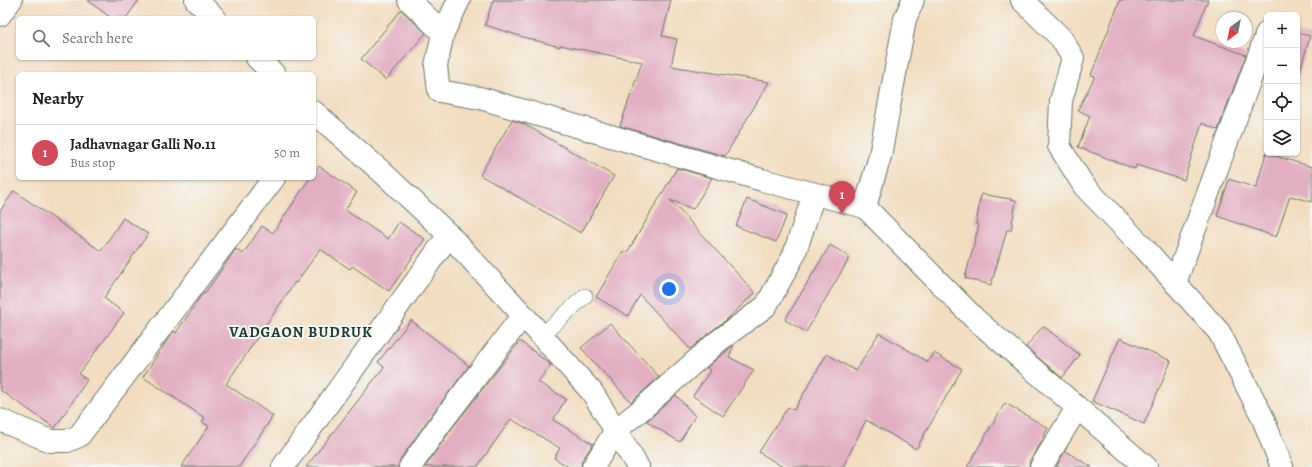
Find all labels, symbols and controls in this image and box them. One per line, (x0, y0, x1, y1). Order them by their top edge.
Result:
north arrow (1216, 12, 1252, 48)
map controls (1264, 12, 1300, 156)
button: + (1264, 12, 1300, 48)
search box (16, 16, 316, 60)
icon: search (30, 27, 52, 49)
text: Search here (62, 28, 133, 48)
button: − (1264, 48, 1300, 84)
button: locate (1264, 84, 1300, 120)
text: Nearby (32, 87, 83, 110)
button: layers (1264, 120, 1300, 156)
text: Jadhavnagar Galli No.11 (70, 134, 216, 154)
text: 1 (43, 144, 47, 161)
text: 50 m (274, 144, 300, 161)
text: Bus stop (70, 154, 115, 171)
pin: 1 (829, 181, 855, 214)
your location (659, 279, 679, 299)
district label: VADGAON BUDRUK (228, 322, 373, 342)

